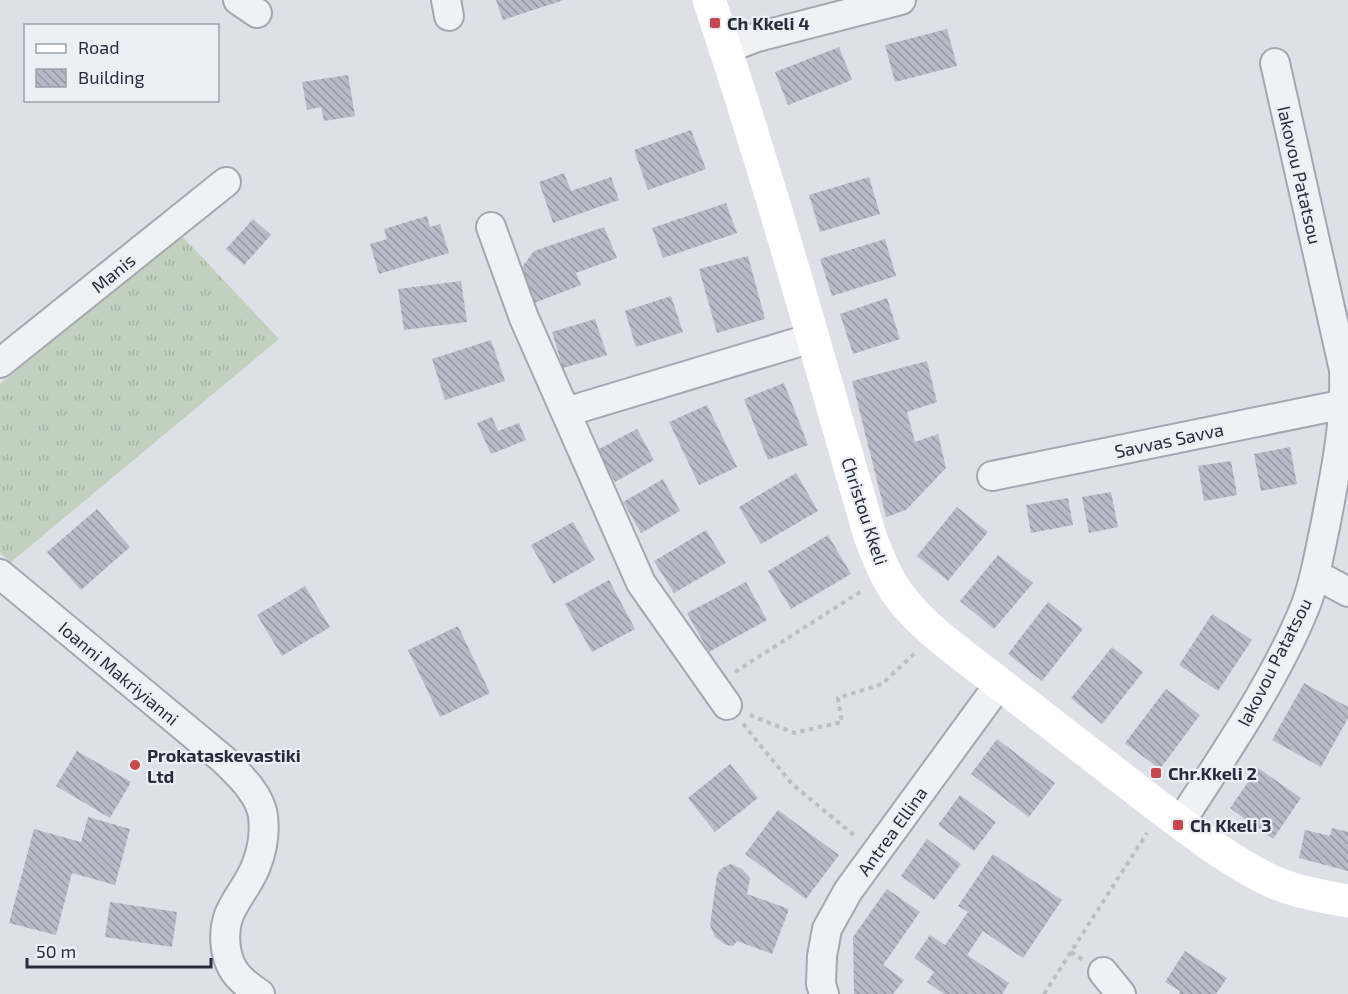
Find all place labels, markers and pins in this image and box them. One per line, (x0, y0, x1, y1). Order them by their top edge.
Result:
place label: Ch Kkeli 4 (727, 12, 810, 34)
marker: Ch Kkeli 4 (708, 16, 722, 30)
place label: Prokataskevastiki Ltd (147, 744, 301, 787)
marker: Prokataskevastiki Ltd (128, 758, 142, 772)
place label: Chr.Kkeli 2 (1168, 762, 1257, 784)
marker: Chr.Kkeli 2 (1149, 766, 1163, 780)
place label: Ch Kkeli 3 (1190, 814, 1272, 836)
marker: Ch Kkeli 3 (1171, 818, 1185, 832)

